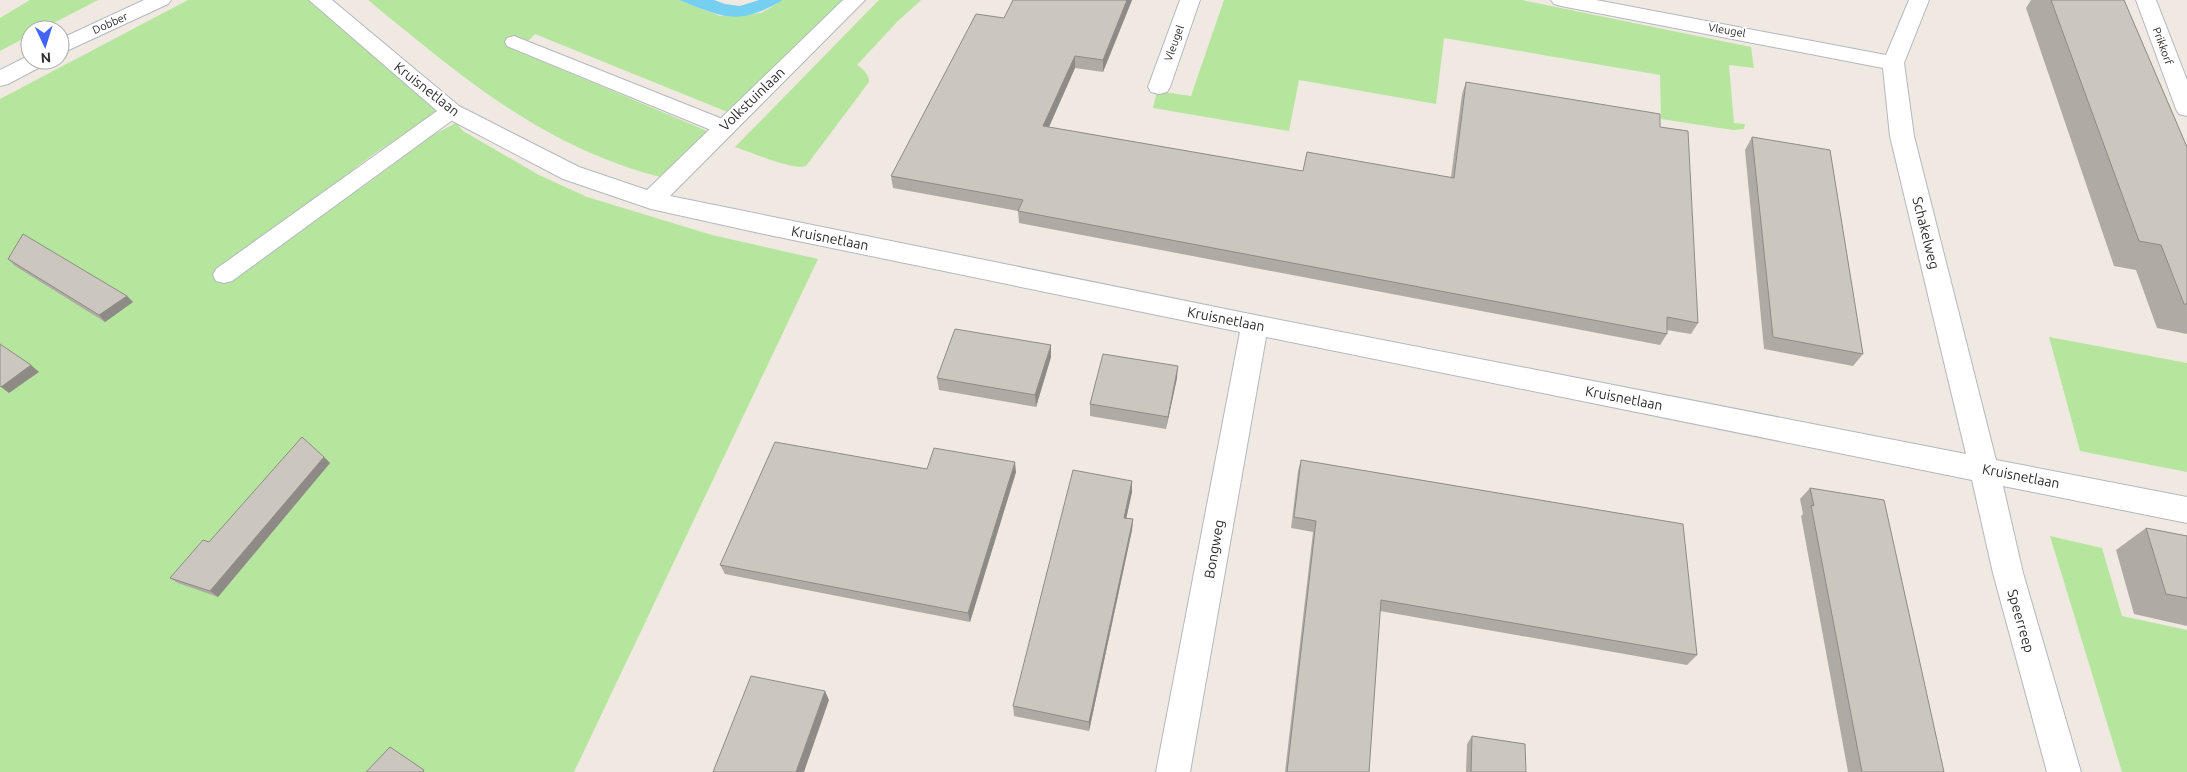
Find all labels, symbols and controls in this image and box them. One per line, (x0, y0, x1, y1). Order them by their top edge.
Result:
street label: Dobber (91, 10, 130, 36)
north arrow (20, 20, 70, 70)
street label: Vleugel (1707, 21, 1747, 39)
street label: Vleugel (1162, 23, 1186, 63)
street label: Prikkorf (2151, 26, 2176, 67)
text: N (40, 50, 52, 66)
street label: Kruisnetlaan (391, 58, 463, 120)
street label: Volkstuinlaan (716, 64, 788, 134)
street label: Schakelweg (1909, 195, 1943, 271)
street label: Kruisnetlaan (790, 223, 870, 253)
street label: Kruisnetlaan (1186, 304, 1266, 334)
street label: Kruisnetlaan (1584, 383, 1664, 413)
street label: Kruisnetlaan (1981, 461, 2061, 491)
street label: Bongweg (1201, 518, 1227, 580)
street label: Speerreep (2004, 587, 2038, 655)

